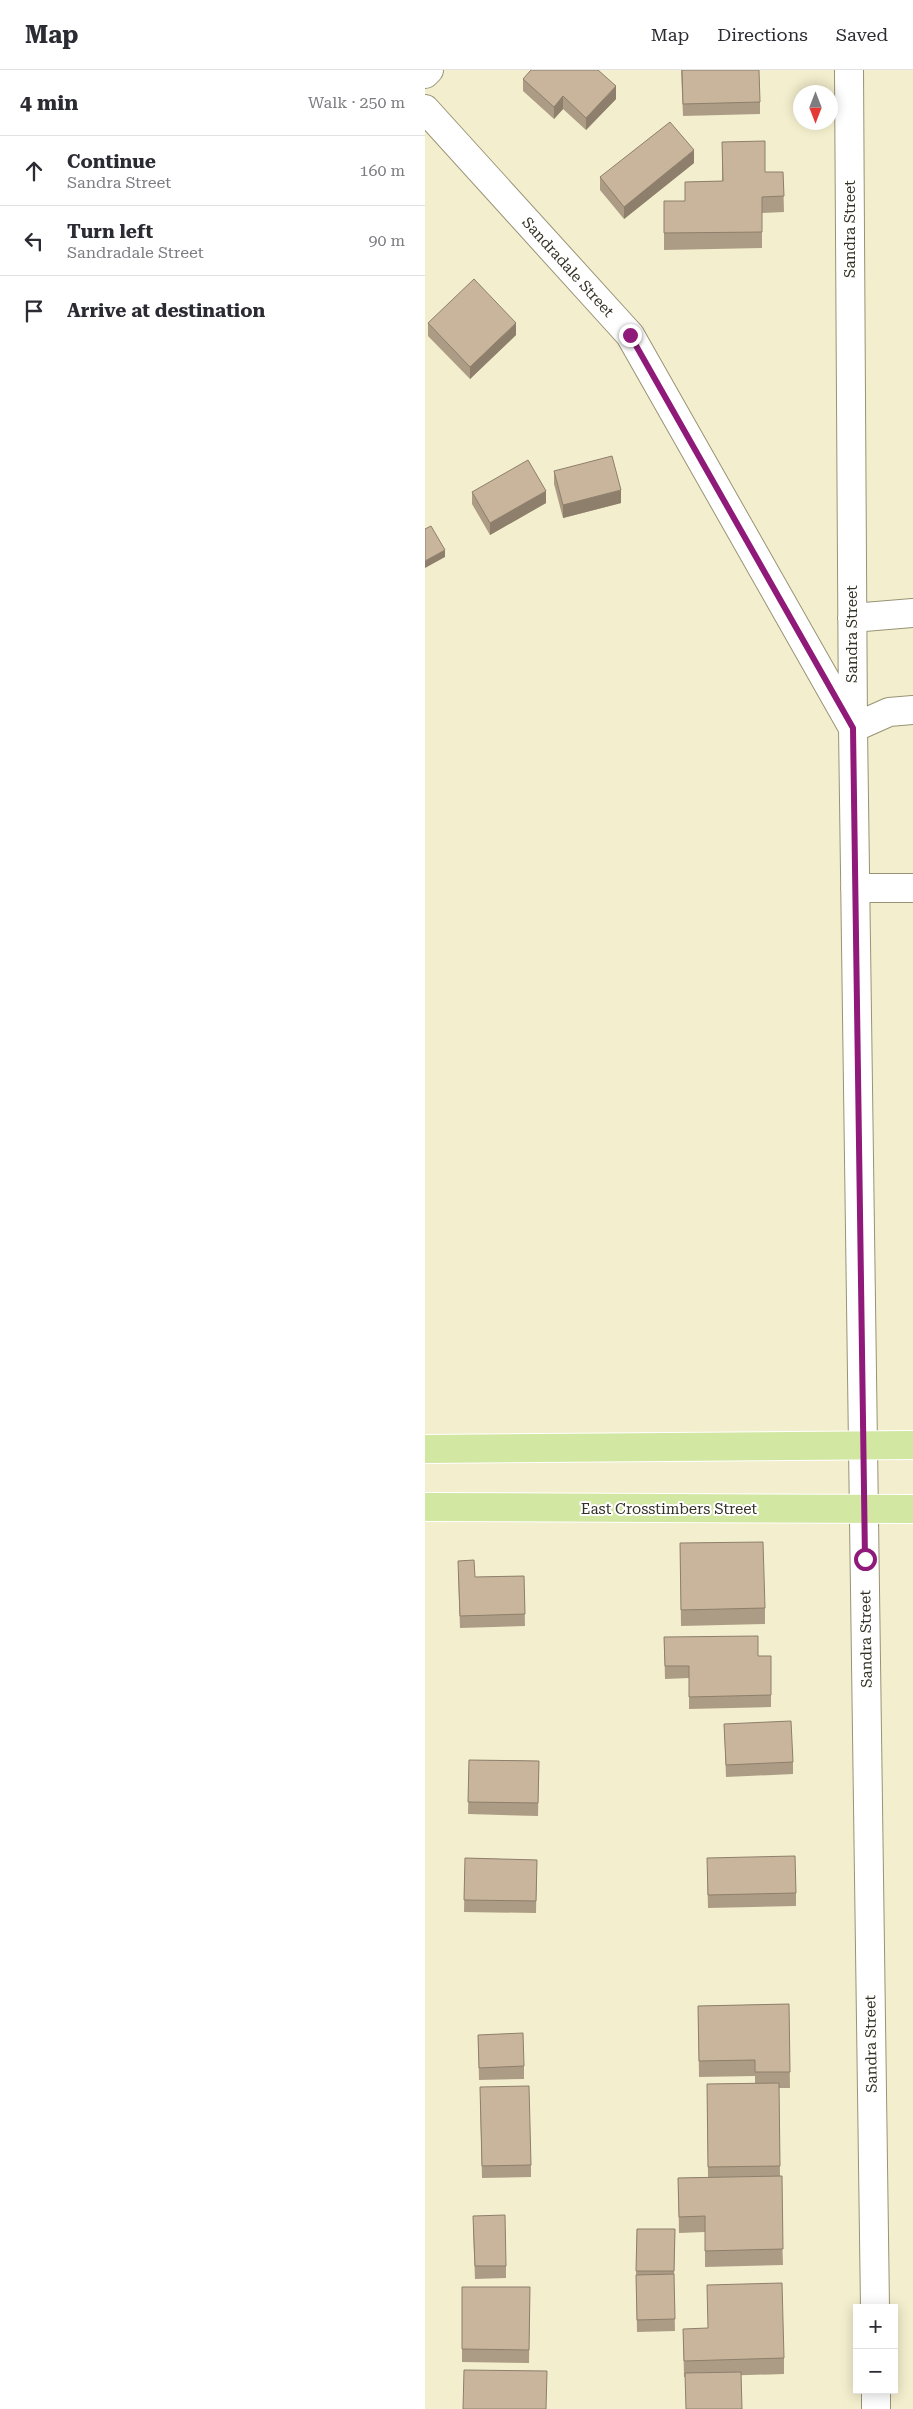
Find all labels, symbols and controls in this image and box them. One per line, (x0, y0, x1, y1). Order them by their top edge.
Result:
text: Map (25, 21, 79, 49)
text: Map (651, 24, 689, 45)
text: Directions (717, 24, 808, 45)
text: Saved (836, 24, 888, 45)
north arrow (793, 85, 838, 130)
text: 4 min (20, 91, 78, 115)
text: Walk · 250 m (308, 93, 405, 112)
text: Continue (67, 150, 156, 173)
icon: ahead (20, 157, 48, 185)
text: 160 m (359, 161, 405, 180)
text: Sandra Street (67, 173, 171, 192)
street label: Sandra Street (841, 180, 859, 278)
street label: Sandradale Street (518, 213, 618, 321)
text: Turn left (67, 220, 153, 243)
icon: left (20, 227, 48, 255)
text: 90 m (368, 231, 405, 250)
text: Sandradale Street (67, 243, 204, 262)
icon: arrive (20, 297, 48, 325)
text: Arrive at destination (67, 299, 265, 322)
route end (619, 324, 642, 347)
street label: Sandra Street (843, 585, 861, 683)
street label: East Crosstimbers Street (581, 1500, 758, 1518)
route start (854, 1548, 877, 1571)
street label: Sandra Street (856, 1590, 876, 1688)
street label: Sandra Street (861, 1995, 881, 2093)
map controls (853, 2304, 898, 2394)
button: + (853, 2304, 898, 2349)
button: − (853, 2349, 898, 2394)

